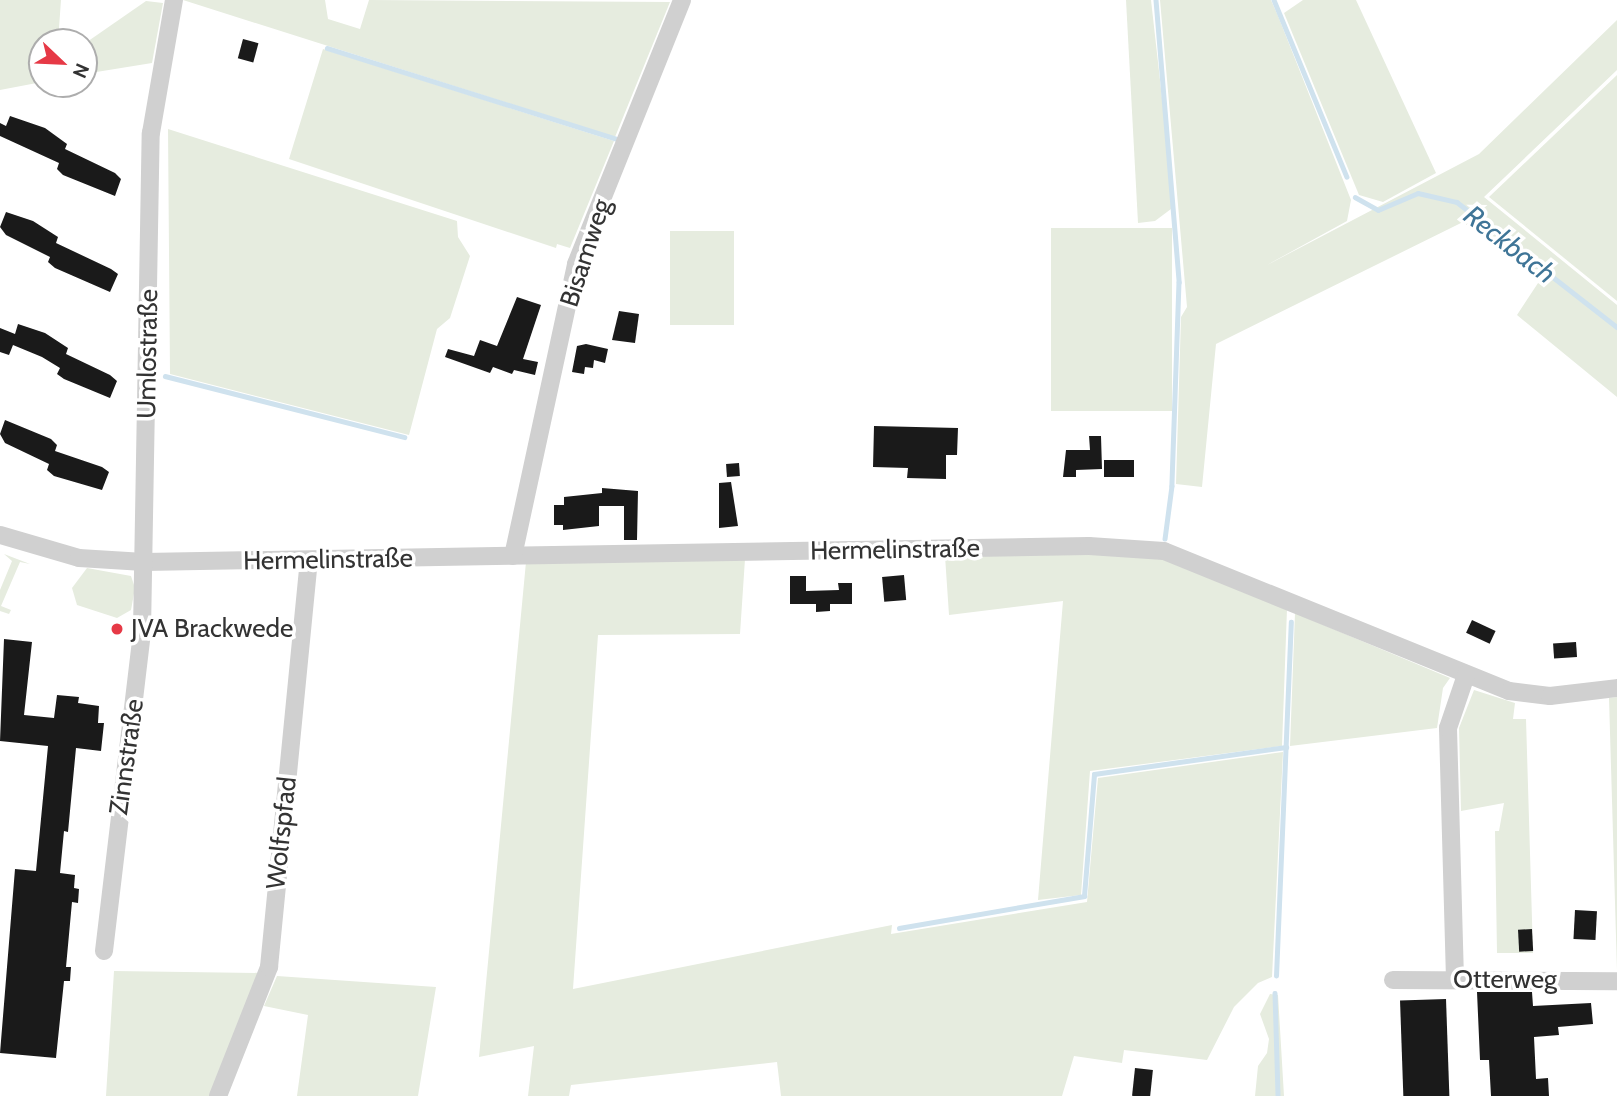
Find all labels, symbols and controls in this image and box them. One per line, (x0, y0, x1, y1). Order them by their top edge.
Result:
north arrow (28, 28, 98, 98)
text: N (68, 60, 94, 81)
street label: Bisamweg (554, 195, 618, 311)
water label: Reckbach (1457, 198, 1563, 290)
street label: Umlostraße (131, 289, 165, 419)
street label: Hermelinstraße (810, 533, 980, 567)
street label: Hermelinstraße (243, 543, 413, 577)
place label: JVA Brackwede (131, 613, 293, 645)
marker: JVA Brackwede (109, 621, 125, 637)
street label: Zinnstraße (103, 697, 151, 817)
street label: Wolfspfad (261, 775, 303, 891)
street label: Otterweg (1453, 964, 1557, 996)

